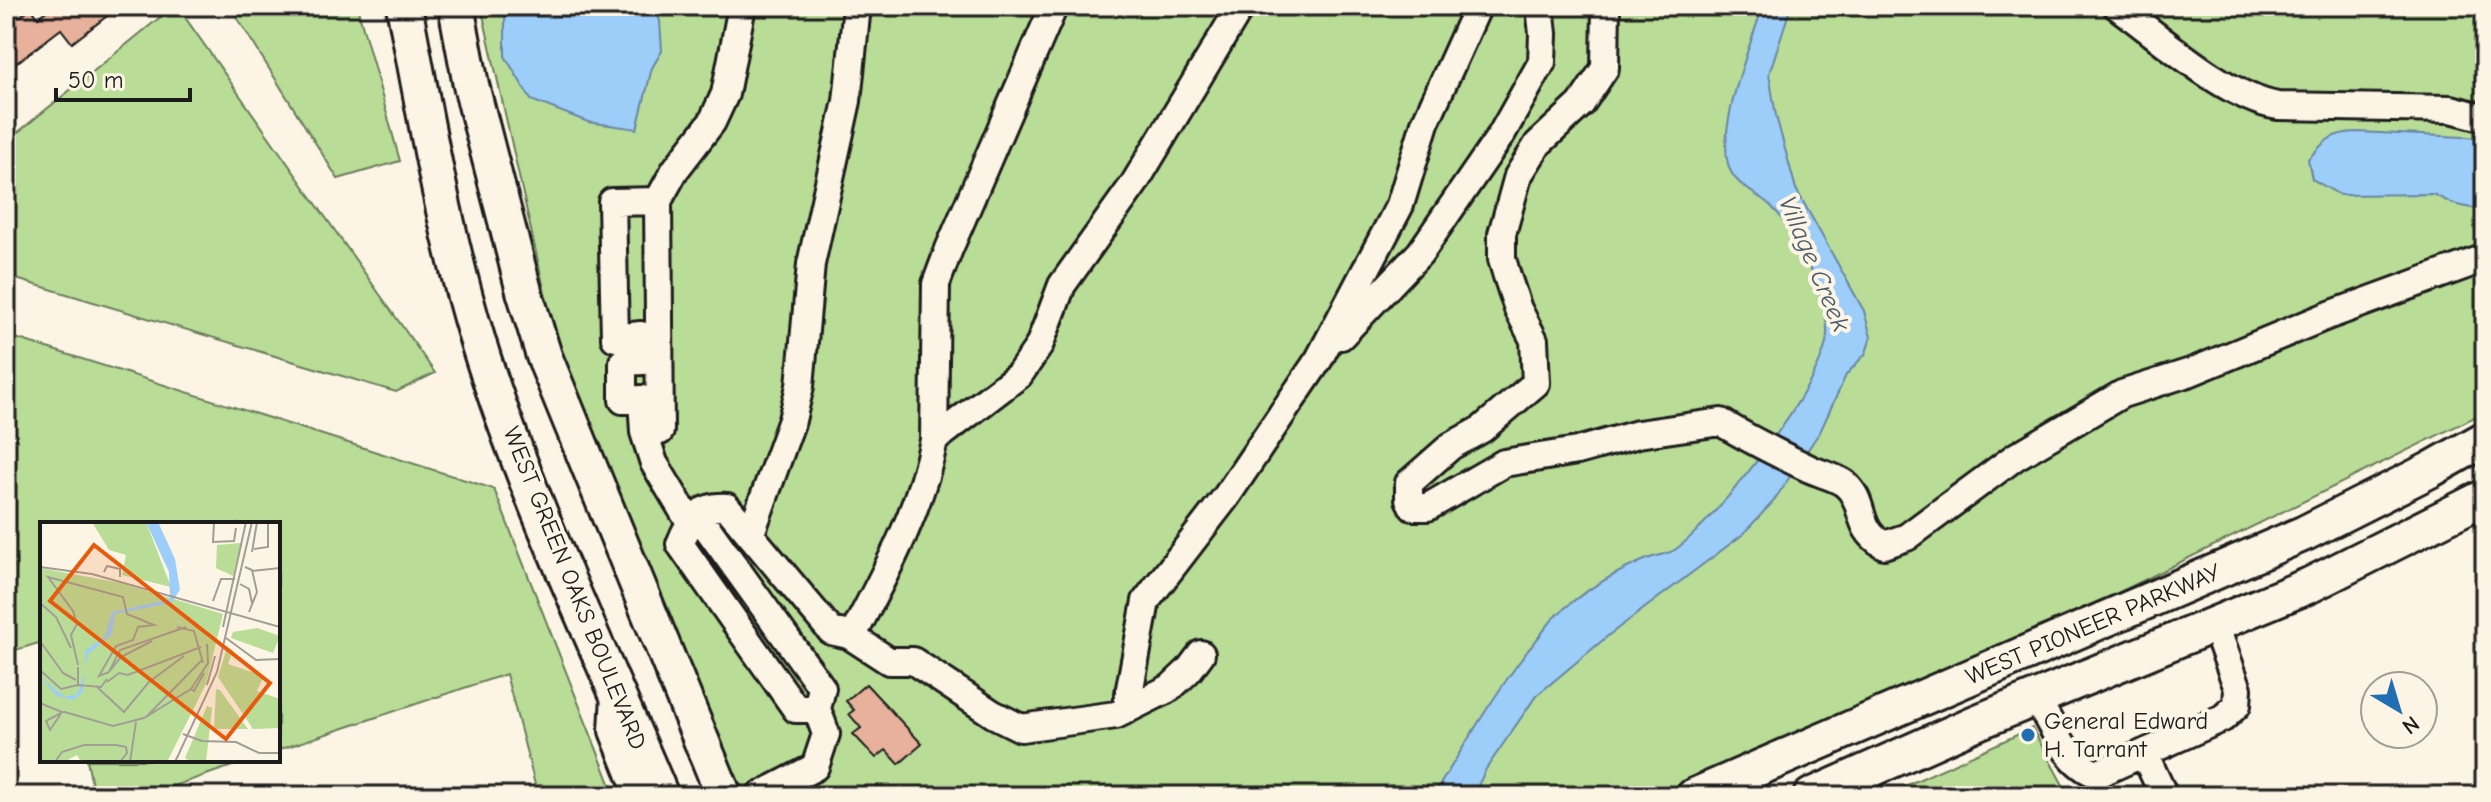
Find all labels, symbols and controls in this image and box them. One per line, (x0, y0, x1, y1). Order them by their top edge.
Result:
scale bar (56, 52, 190, 102)
text: 50 m (68, 66, 124, 94)
water label: Village Creek (1772, 192, 1856, 337)
street label: WEST GREEN OAKS BOULEVARD (497, 423, 653, 753)
inset map (40, 522, 280, 762)
street label: WEST PIONEER PARKWAY (1961, 557, 2225, 690)
north arrow (2359, 670, 2439, 750)
place label: General Edward H. Tarrant (2044, 707, 2208, 763)
text: N (2397, 710, 2424, 740)
marker: General Edward H. Tarrant (2019, 726, 2037, 744)

